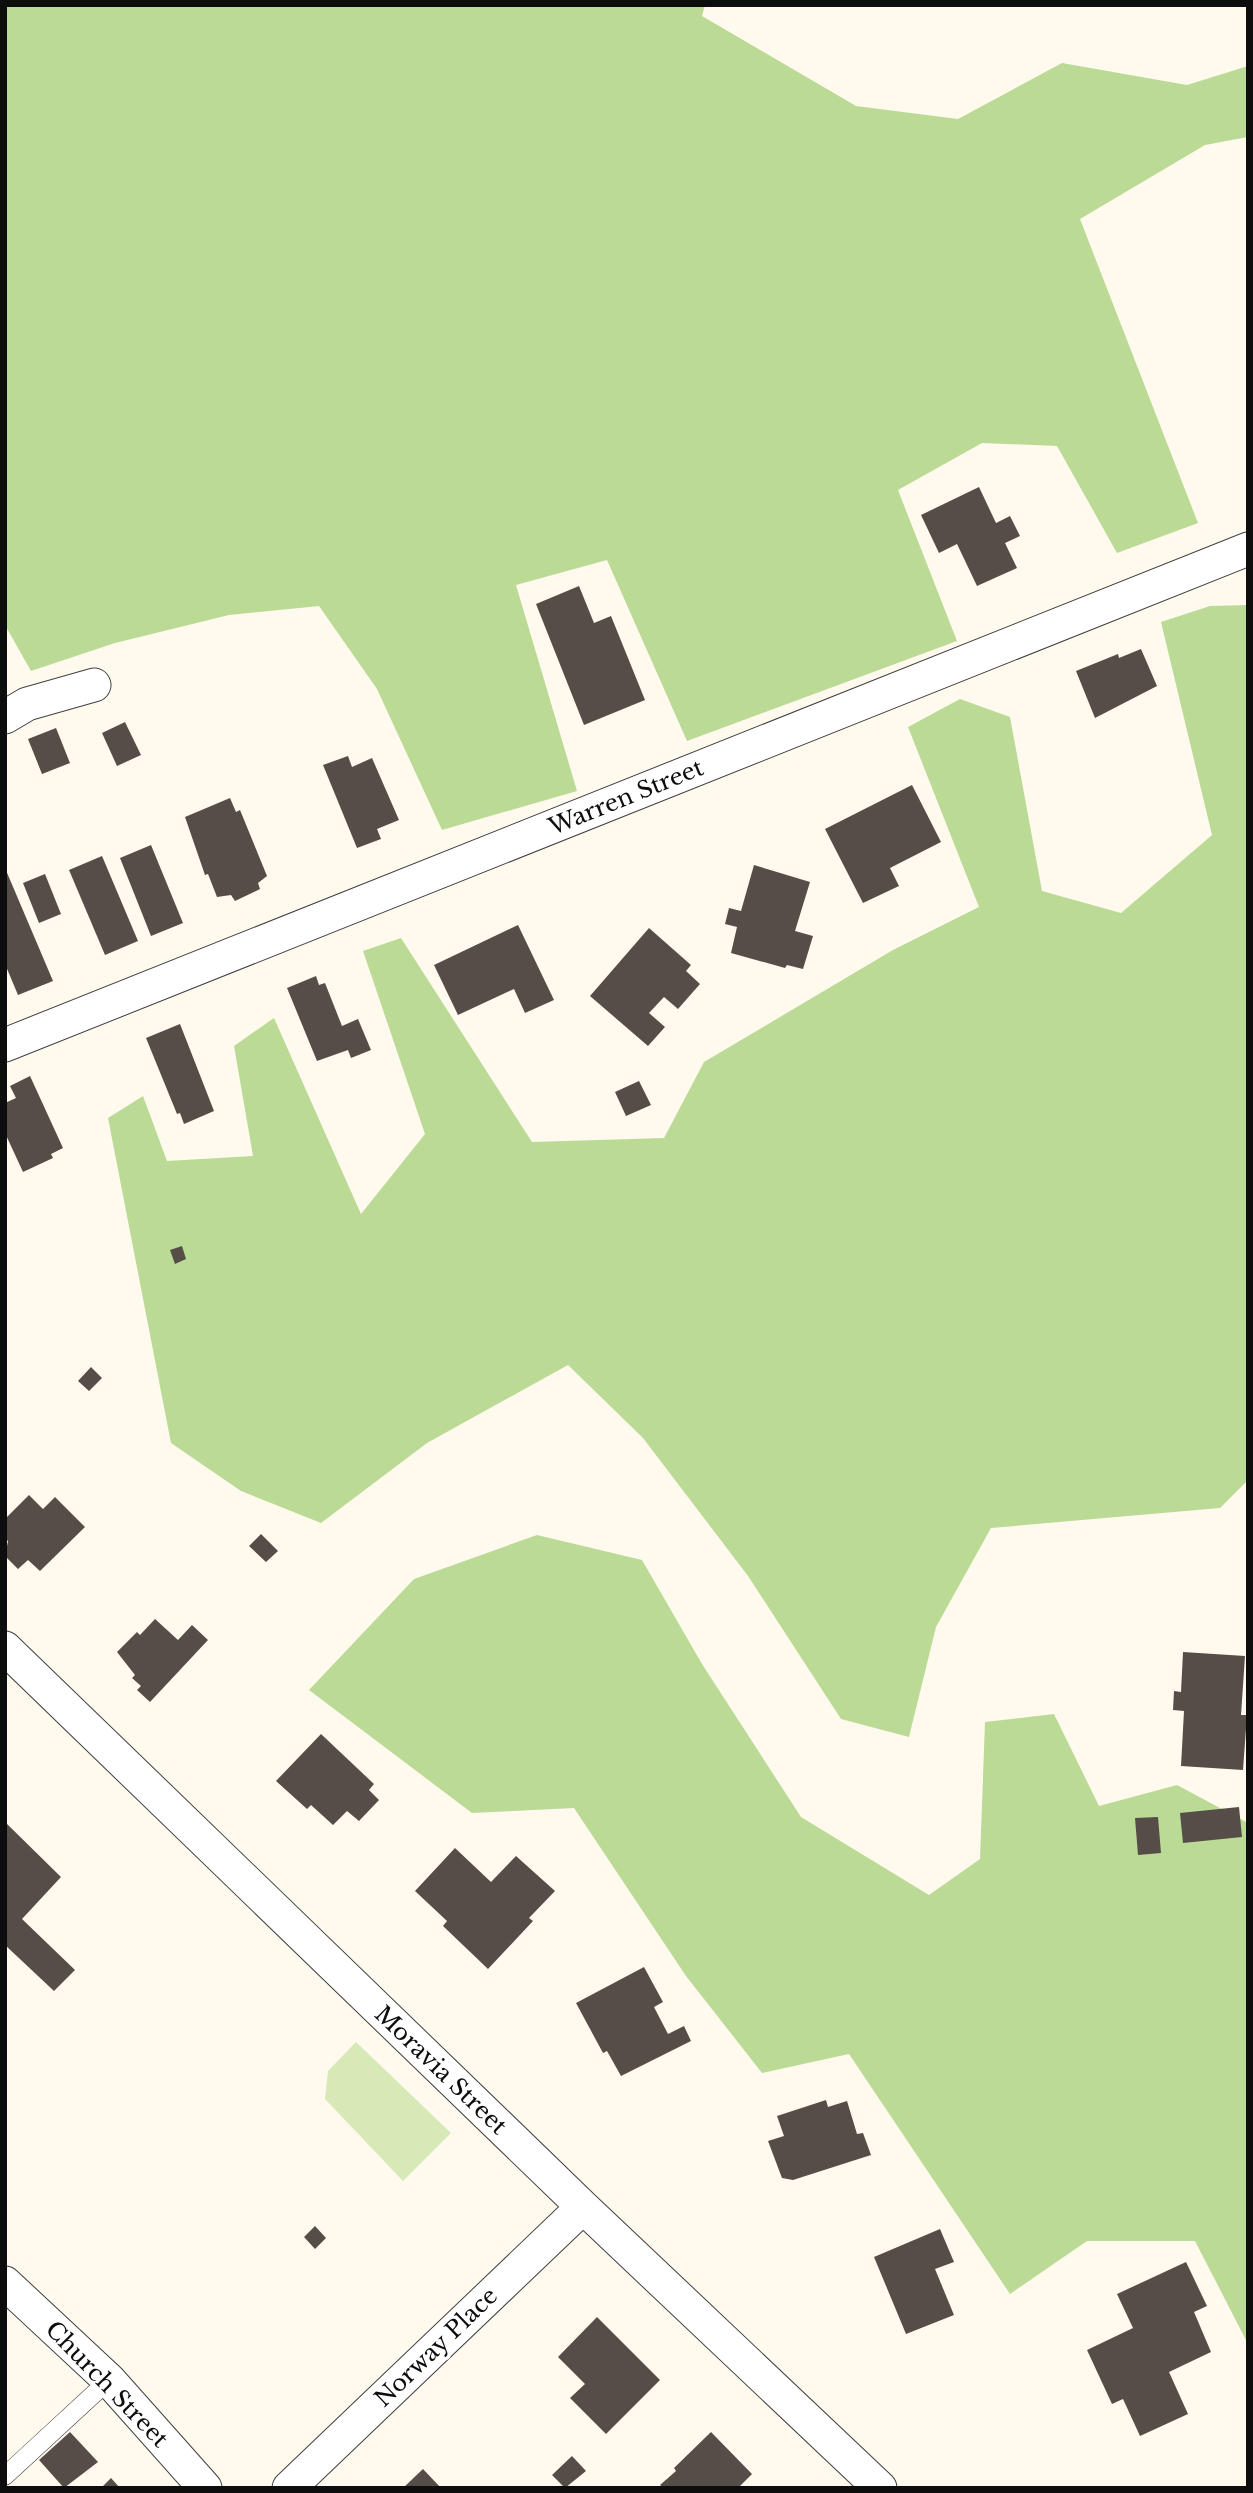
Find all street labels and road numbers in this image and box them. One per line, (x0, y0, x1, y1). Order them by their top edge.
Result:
street label: Warren Street (544, 753, 708, 841)
street label: Moravia Street (369, 2000, 513, 2140)
street label: Norway Place (369, 2281, 503, 2413)
street label: Church Street (40, 2315, 174, 2453)

